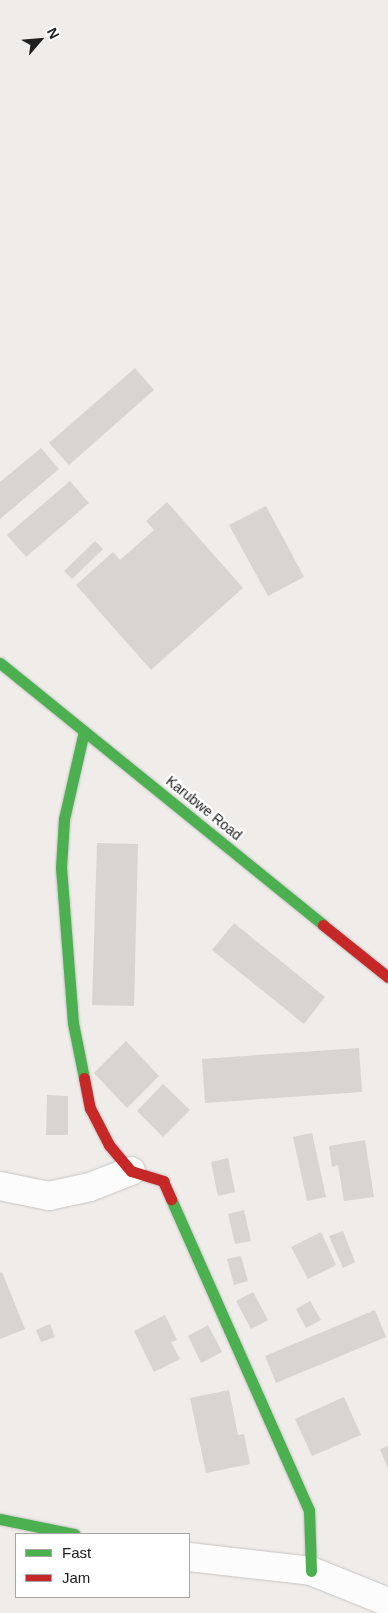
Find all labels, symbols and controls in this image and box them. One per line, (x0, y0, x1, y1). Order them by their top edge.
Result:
north arrow (15, 15, 65, 65)
text: N (44, 25, 63, 41)
street label: Karubwe Road (163, 772, 245, 844)
legend (15, 1533, 190, 1598)
text: Fast (62, 1544, 91, 1561)
text: Jam (62, 1569, 90, 1586)

